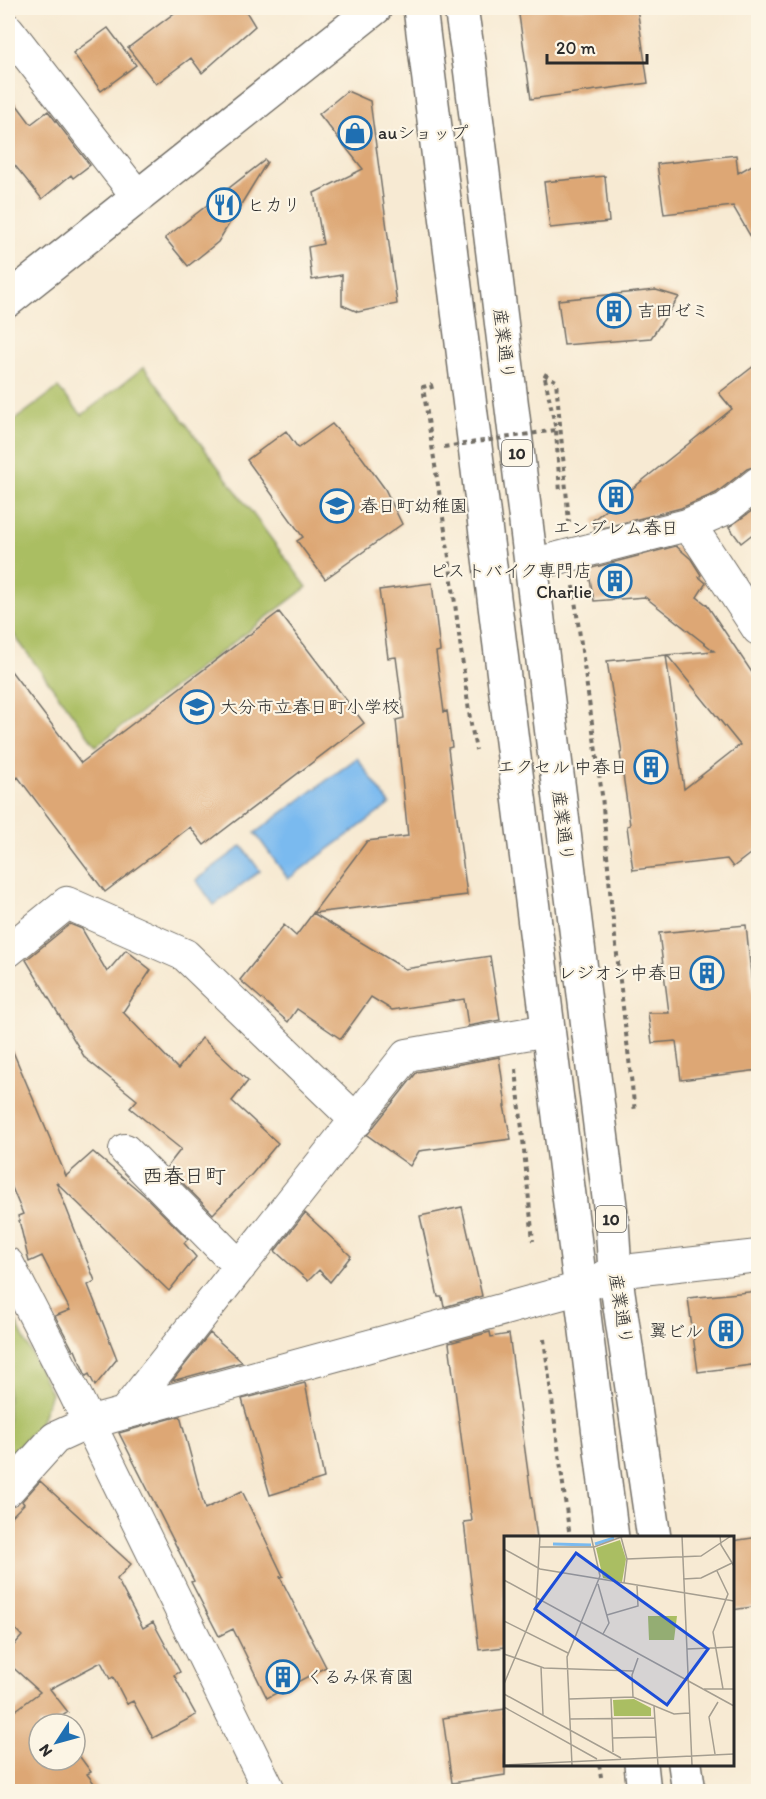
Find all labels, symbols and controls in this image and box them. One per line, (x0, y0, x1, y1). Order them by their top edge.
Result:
scale bar (547, 27, 648, 65)
text: 20 m (556, 37, 596, 59)
shop icon: auショップ (337, 115, 373, 151)
place label: auショップ (378, 122, 469, 144)
restaurant icon: ヒカリ (206, 187, 242, 223)
place label: ヒカリ (247, 194, 301, 216)
building icon: 吉田ゼミ (596, 293, 632, 329)
place label: 吉田ゼミ (637, 300, 709, 322)
street label: 産業通り (489, 307, 519, 381)
road number: 10 (502, 440, 532, 466)
building icon: エンブレム春日 (598, 479, 634, 515)
school or university icon: 春日町幼稚園 (319, 488, 355, 524)
place label: 春日町幼稚園 (360, 495, 468, 517)
place label: エンブレム春日 (553, 517, 679, 539)
place label: ピストバイク専門店 Charlie (429, 560, 592, 603)
building icon: ピストバイク専門店 Charlie (597, 563, 633, 599)
school or university icon: 大分市立春日町小学校 (179, 689, 215, 725)
place label: 大分市立春日町小学校 (220, 696, 400, 718)
building icon: エクセル 中春日 (633, 749, 669, 785)
place label: エクセル 中春日 (497, 756, 628, 778)
street label: 産業通り (548, 789, 578, 863)
building icon: レジオン中春日 (689, 955, 725, 991)
place label: レジオン中春日 (558, 962, 684, 984)
district label: 西春日町 (142, 1163, 226, 1188)
road number: 10 (596, 1206, 626, 1232)
street label: 産業通り (605, 1272, 637, 1346)
building icon: 翼ビル (708, 1313, 744, 1349)
place label: 翼ビル (649, 1320, 703, 1342)
inset map (504, 1536, 733, 1766)
building icon: くるみ保育園 (265, 1659, 301, 1695)
place label: くるみ保育園 (306, 1666, 414, 1688)
north arrow (27, 1712, 87, 1772)
text: N (34, 1741, 56, 1760)

